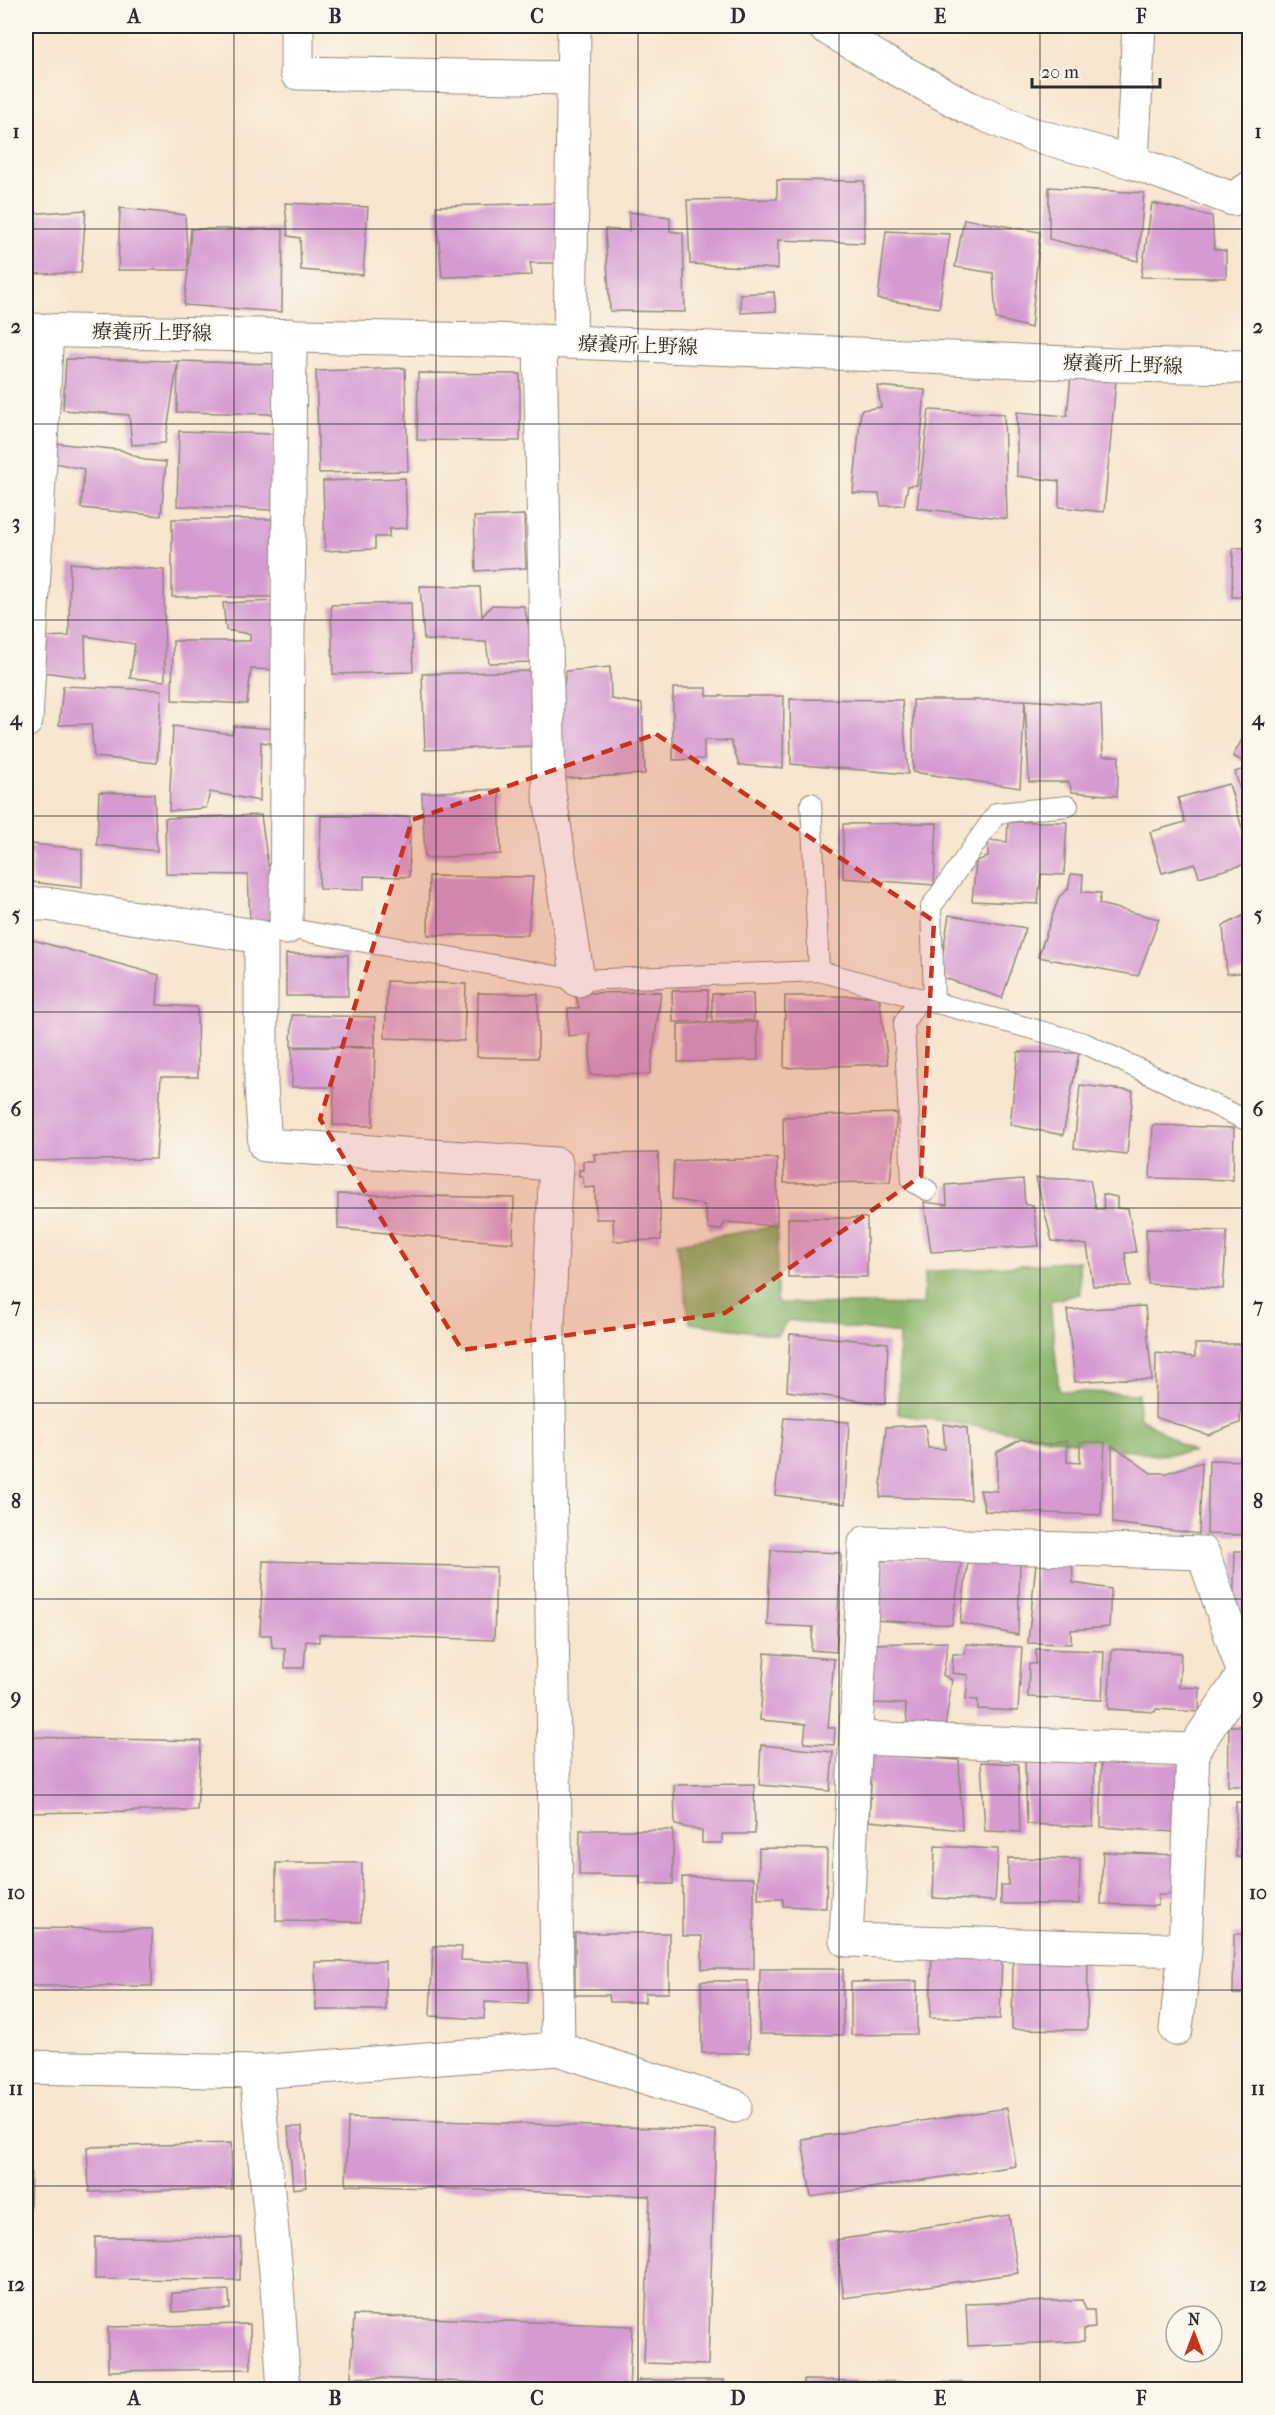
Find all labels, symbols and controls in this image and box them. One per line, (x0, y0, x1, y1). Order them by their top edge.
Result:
text: A (126, 5, 142, 28)
text: B (328, 5, 342, 28)
text: C (530, 5, 544, 28)
text: D (730, 5, 746, 28)
text: E (934, 5, 946, 28)
text: F (1135, 5, 1147, 28)
scale bar (1032, 51, 1160, 89)
text: 20 m (1041, 62, 1079, 83)
text: 1 (12, 120, 20, 143)
text: 1 (1254, 120, 1262, 143)
text: 2 (11, 315, 21, 338)
text: 2 (1253, 315, 1263, 338)
street label: 療養所上野線 (92, 320, 212, 345)
street label: 療養所上野線 (578, 332, 698, 359)
street label: 療養所上野線 (1063, 351, 1183, 378)
text: 3 (12, 511, 20, 534)
text: 3 (1254, 511, 1262, 534)
text: 4 (9, 707, 23, 731)
text: 4 (1251, 707, 1265, 731)
text: 5 (12, 903, 21, 926)
text: 5 (1254, 903, 1263, 926)
text: 6 (11, 1098, 23, 1121)
text: 6 (1253, 1098, 1265, 1121)
text: 7 (10, 1294, 21, 1317)
text: 7 (1252, 1294, 1263, 1317)
text: 8 (11, 1490, 21, 1513)
text: 8 (1253, 1490, 1263, 1513)
text: 9 (10, 1686, 21, 1709)
text: 9 (1252, 1686, 1263, 1709)
text: 10 (7, 1881, 25, 1904)
text: 10 (1249, 1881, 1267, 1904)
text: 11 (9, 2077, 23, 2100)
text: 11 (1251, 2077, 1265, 2100)
text: 12 (7, 2273, 25, 2296)
text: 12 (1249, 2273, 1267, 2296)
north arrow (1164, 2304, 1224, 2364)
text: N (1188, 2310, 1201, 2329)
text: A (126, 2387, 142, 2410)
text: B (328, 2387, 342, 2410)
text: C (530, 2387, 544, 2410)
text: D (730, 2387, 746, 2410)
text: E (934, 2387, 946, 2410)
text: F (1135, 2387, 1147, 2410)

